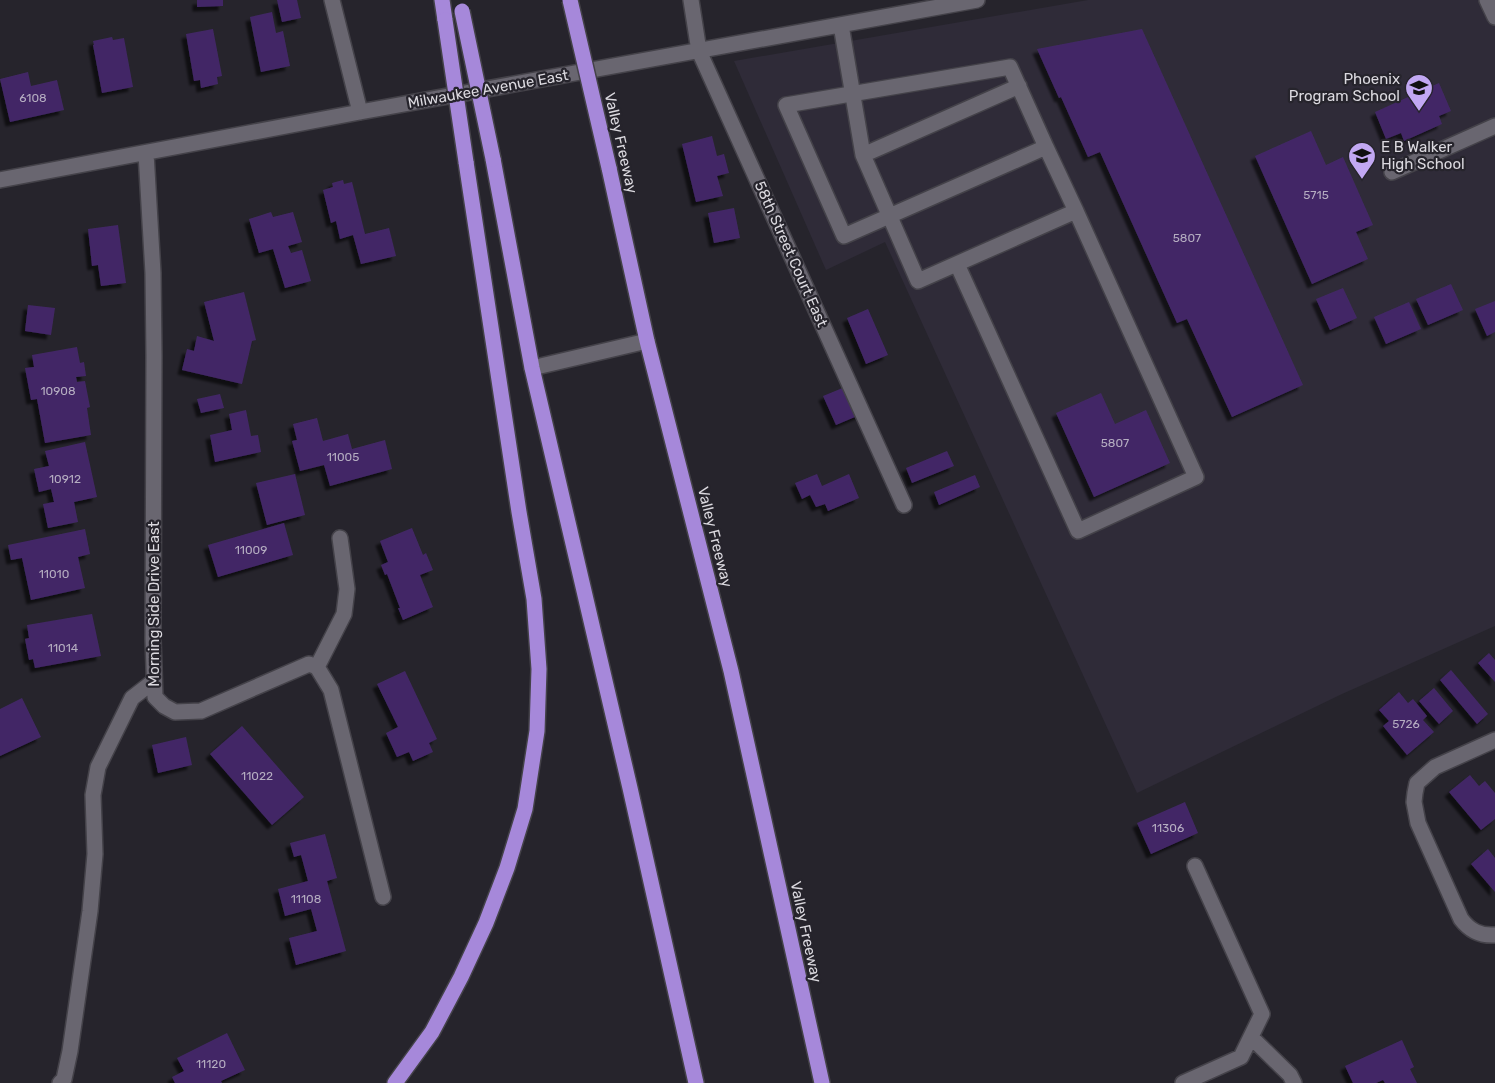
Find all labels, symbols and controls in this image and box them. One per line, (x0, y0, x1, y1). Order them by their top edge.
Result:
street label: Milwaukee Avenue East (406, 66, 570, 112)
place label: Phoenix Program School (1289, 70, 1400, 105)
school or university icon: Phoenix Program School (1404, 73, 1434, 112)
house number: 6108 (19, 91, 47, 105)
street label: Valley Freeway (601, 91, 641, 195)
place label: E B Walker High School (1381, 138, 1465, 173)
school or university icon: E B Walker High School (1347, 141, 1377, 180)
street label: 58th Street Court East (751, 178, 831, 330)
house number: 5715 (1303, 188, 1329, 202)
house number: 5807 (1173, 231, 1201, 245)
house number: 10908 (40, 384, 76, 398)
house number: 5807 (1101, 436, 1129, 450)
house number: 11005 (327, 450, 359, 464)
house number: 10912 (49, 472, 81, 486)
street label: Valley Freeway (694, 485, 736, 589)
street label: Morning Side Drive East (145, 521, 163, 687)
house number: 11009 (235, 543, 267, 557)
house number: 11010 (39, 567, 69, 581)
house number: 11014 (48, 641, 79, 655)
house number: 5726 (1392, 717, 1420, 731)
house number: 11022 (241, 769, 273, 783)
house number: 11306 (1152, 821, 1184, 835)
street label: Valley Freeway (786, 880, 826, 984)
house number: 11108 (291, 892, 321, 906)
house number: 11120 (196, 1057, 226, 1071)

